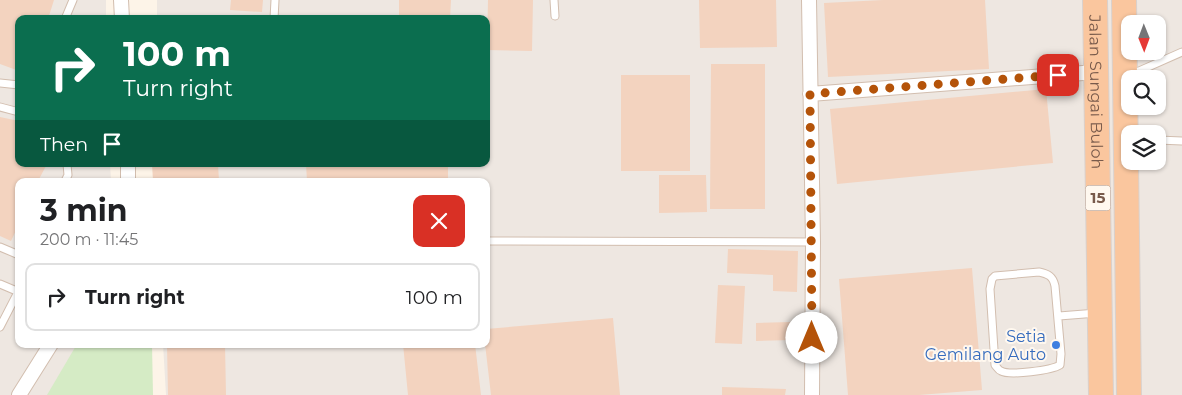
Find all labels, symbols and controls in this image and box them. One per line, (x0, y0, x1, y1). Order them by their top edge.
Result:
street label: Jalan Sungai Buloh (1085, 14, 1107, 169)
north arrow (1121, 15, 1166, 60)
map controls (1121, 15, 1166, 170)
text: 100 m (123, 32, 231, 75)
icon: right (40, 35, 105, 100)
pin (1037, 54, 1079, 96)
icon: arrive (1044, 61, 1072, 89)
button: search (1121, 70, 1166, 115)
text: Turn right (123, 75, 233, 102)
button: layers (1121, 125, 1166, 170)
icon: arrive (98, 130, 126, 158)
text: Then (40, 133, 88, 156)
road number: 15 (1086, 186, 1110, 210)
text: 3 min (40, 192, 127, 229)
button: close (413, 195, 465, 247)
text: 200 m · 11:45 (40, 230, 138, 249)
icon: right (42, 283, 70, 311)
text: Turn right (85, 286, 185, 309)
text: 100 m (406, 286, 463, 309)
position arrow (785, 311, 837, 363)
place label: Setia Gemilang Auto (925, 327, 1046, 364)
marker: Setia Gemilang Auto (1050, 339, 1062, 351)

